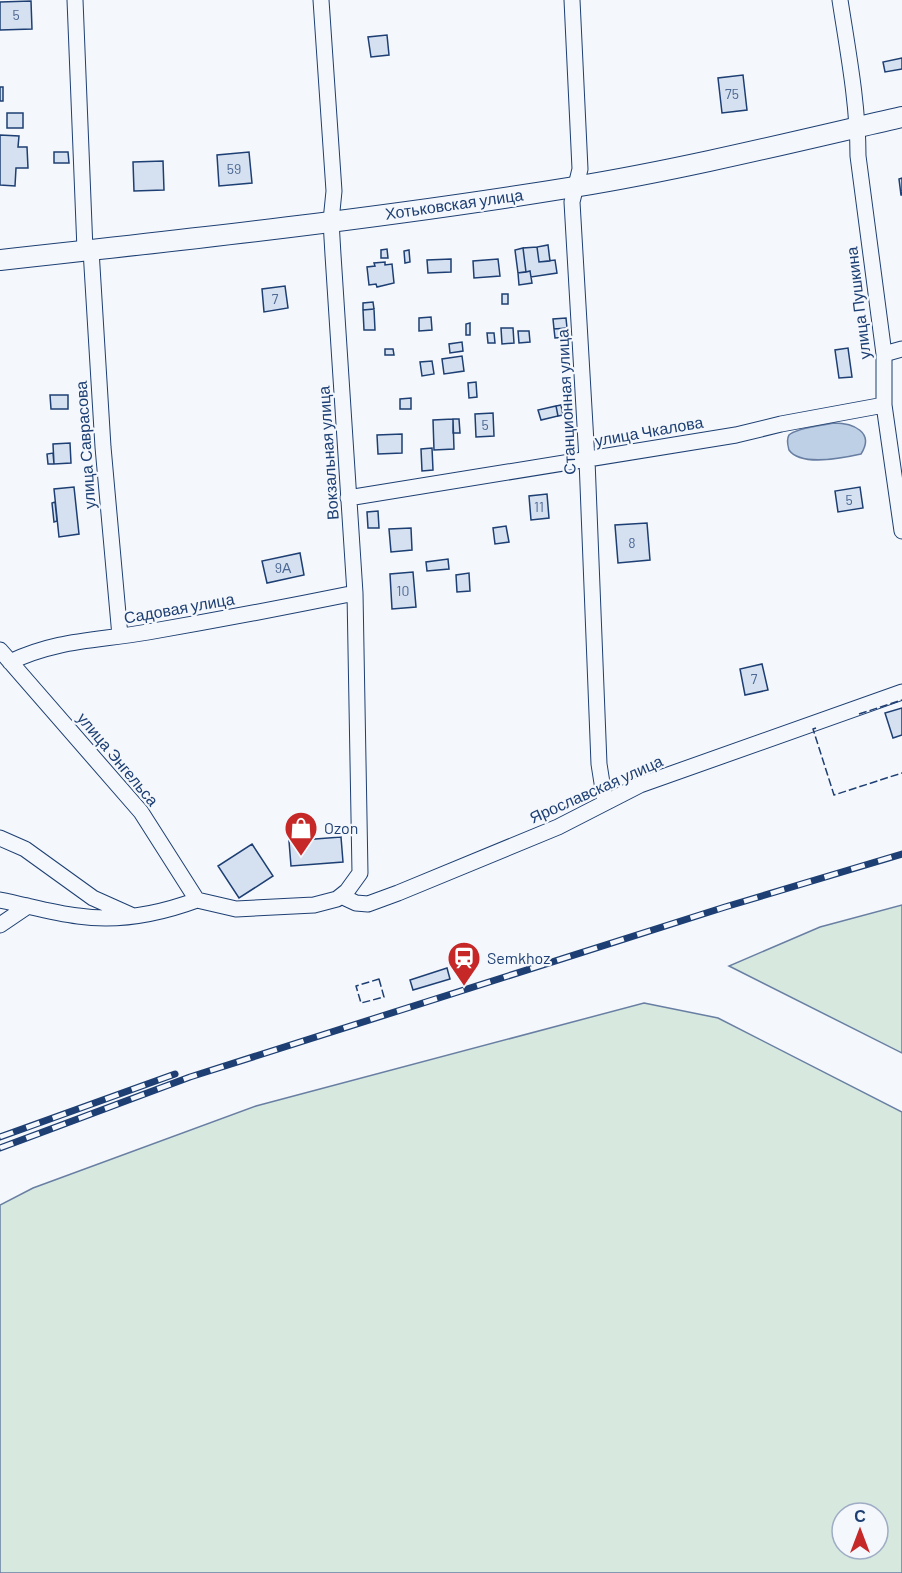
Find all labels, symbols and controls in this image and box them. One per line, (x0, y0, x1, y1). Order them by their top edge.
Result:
house number: 5 (12, 6, 20, 23)
house number: 75 (725, 85, 739, 102)
house number: 59 (227, 160, 241, 177)
street label: Хотьковская улица (384, 184, 524, 223)
street label: улица Пушкина (841, 246, 874, 360)
house number: 7 (272, 290, 279, 307)
street label: Станционная улица (552, 329, 579, 475)
street label: улица Саврасова (71, 380, 98, 510)
street label: Вокзальная улица (313, 385, 342, 521)
street label: улица Чкалова (593, 412, 705, 449)
house number: 5 (481, 416, 489, 433)
house number: 5 (845, 491, 853, 508)
house number: 11 (534, 498, 544, 515)
house number: 8 (628, 534, 636, 551)
house number: 9А (275, 559, 292, 576)
house number: 10 (397, 582, 409, 599)
street label: Садовая улица (122, 588, 236, 627)
house number: 7 (751, 670, 758, 687)
street label: улица Энгельса (74, 708, 163, 809)
street label: Ярославская улица (526, 751, 666, 827)
shop icon: Ozon (283, 810, 319, 857)
place label: Ozon (324, 818, 358, 837)
station icon: Semkhoz (446, 940, 482, 987)
place label: Semkhoz (487, 948, 550, 967)
north arrow (830, 1501, 890, 1561)
text: С (854, 1506, 866, 1525)

